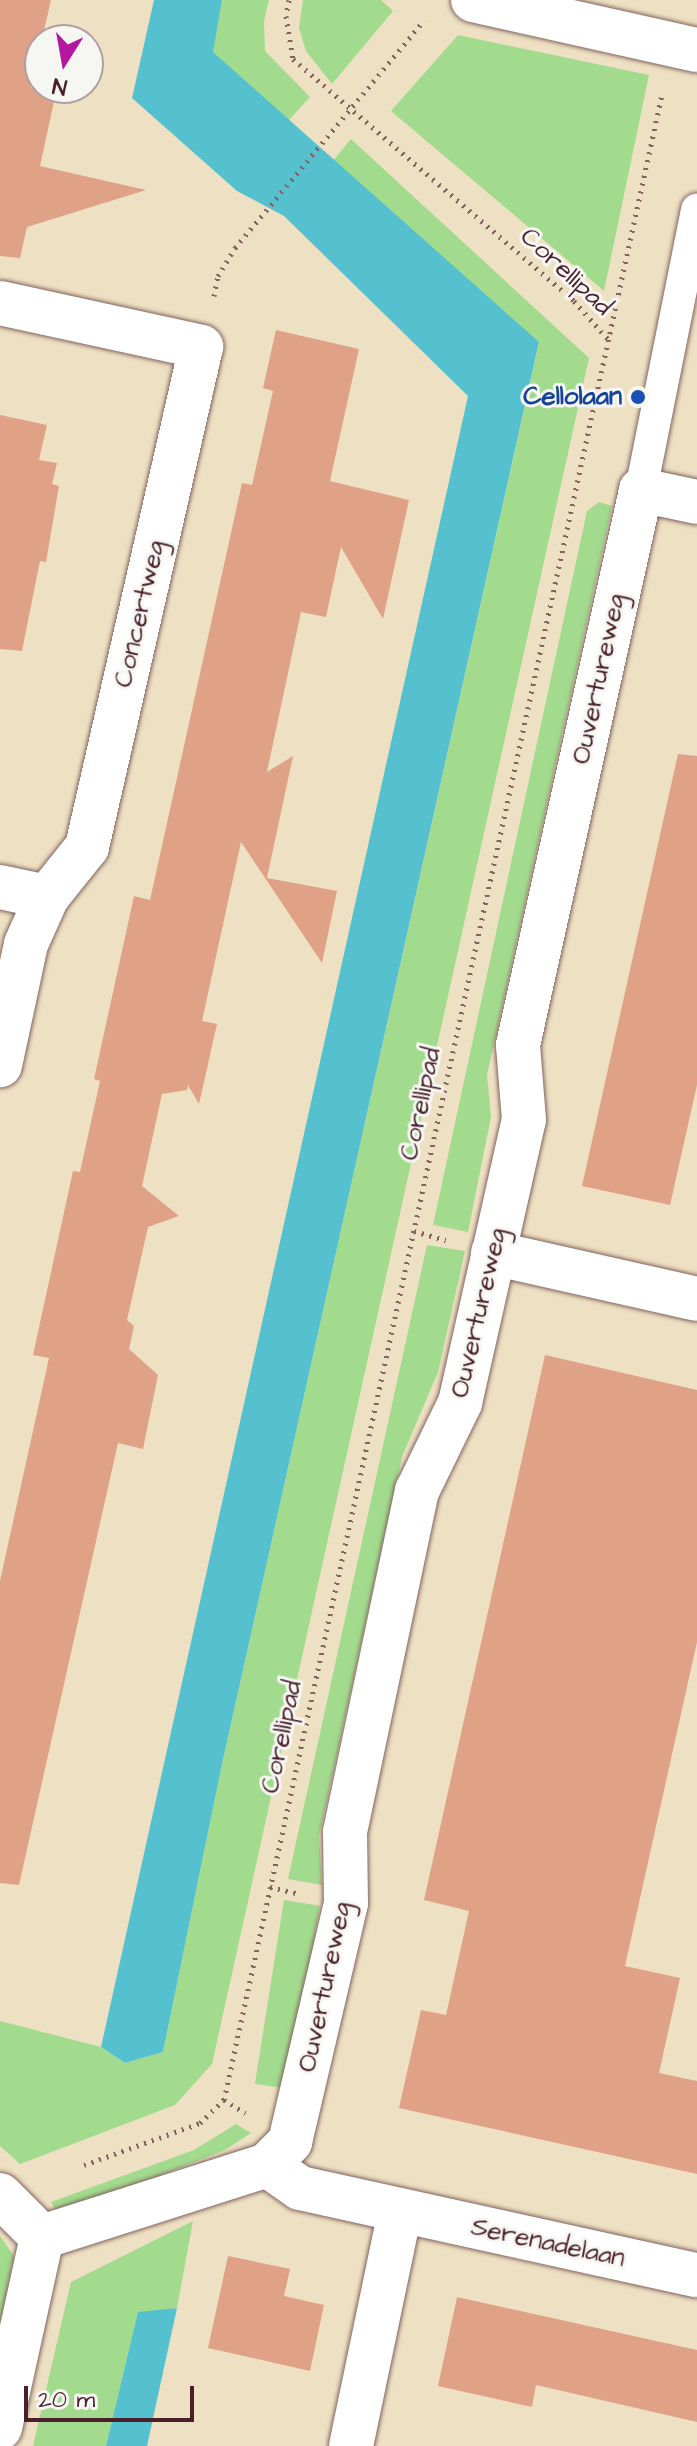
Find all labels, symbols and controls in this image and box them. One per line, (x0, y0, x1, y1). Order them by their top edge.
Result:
north arrow (24, 24, 104, 104)
text: N (50, 70, 69, 103)
street label: Corellipad (513, 222, 619, 322)
place label: Cellolaan (523, 381, 622, 413)
marker: Cellolaan (629, 388, 647, 406)
street label: Concertweg (108, 537, 172, 691)
street label: Ouvertureweg (566, 591, 632, 767)
street label: Corellipad (394, 1045, 448, 1163)
street label: Ouvertureweg (444, 1225, 514, 1401)
street label: Corellipad (255, 1678, 309, 1796)
street label: Ouvertureweg (292, 1899, 358, 2075)
street label: Serenadelaan (468, 2211, 628, 2275)
scale bar (28, 2370, 198, 2420)
text: 20 m (38, 2383, 95, 2417)

